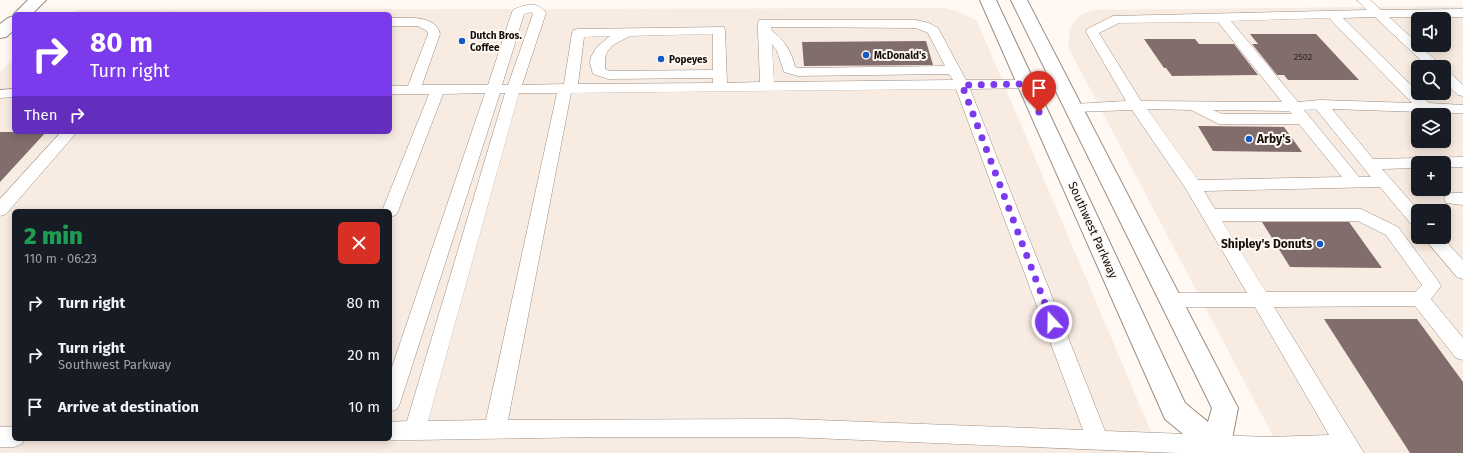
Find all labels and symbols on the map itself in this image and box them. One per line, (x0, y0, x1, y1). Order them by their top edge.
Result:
place label: Dutch Bros. Coffee (470, 30, 522, 54)
marker: Dutch Bros. Coffee (457, 36, 467, 46)
marker: McDonald's (861, 50, 871, 60)
place label: McDonald's (874, 50, 926, 62)
house number: 2502 (1294, 52, 1312, 62)
marker: Popeyes (656, 54, 666, 64)
place label: Popeyes (669, 54, 708, 66)
pin (1022, 71, 1056, 112)
place label: Arby's (1256, 132, 1291, 146)
marker: Arby's (1244, 134, 1254, 144)
street label: Southwest Parkway (1065, 179, 1121, 281)
place label: Shipley's Donuts (1221, 237, 1312, 251)
marker: Shipley's Donuts (1315, 239, 1325, 249)
position arrow (1031, 301, 1073, 343)

